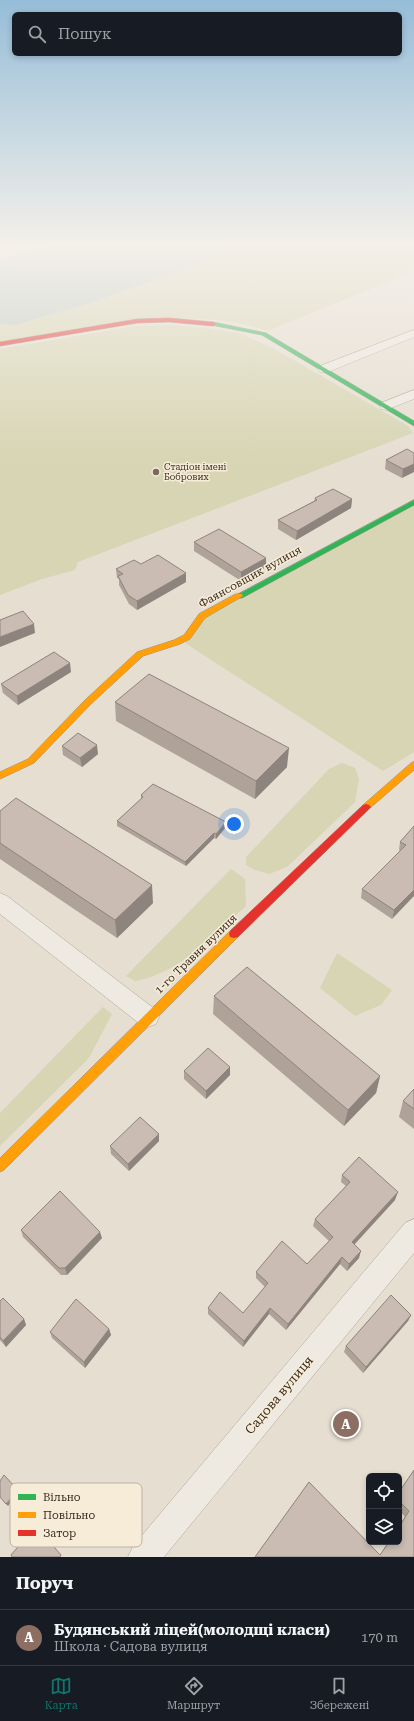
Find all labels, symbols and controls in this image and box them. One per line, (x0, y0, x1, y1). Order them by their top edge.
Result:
search box (12, 12, 402, 56)
icon: search (26, 23, 48, 45)
text: Пошук (58, 25, 111, 43)
place label: Стадіон імені Бобрових (164, 462, 227, 482)
marker: Стадіон імені Бобрових (151, 467, 161, 477)
street label: Фаянсовщик вулиця (196, 543, 304, 611)
your location (224, 814, 244, 834)
street label: 1-го Травня вулиця (152, 911, 240, 997)
street label: Садова вулиця (242, 1353, 316, 1437)
pin: A (333, 1409, 359, 1439)
map controls (366, 1473, 402, 1545)
button: locate (366, 1473, 402, 1509)
legend (10, 1483, 142, 1547)
text: Вільно (43, 1491, 81, 1504)
text: Повільно (43, 1509, 96, 1522)
button: layers (366, 1509, 402, 1545)
text: Затор (43, 1527, 76, 1540)
text: Поруч (16, 1573, 73, 1593)
text: Будянський ліцей(молодщі класи) (54, 1621, 330, 1639)
text: A (24, 1630, 34, 1645)
text: 170 m (361, 1630, 398, 1645)
text: Школа · Садова вулиця (54, 1639, 208, 1654)
tab: Карта (45, 1675, 78, 1712)
tab: Маршрут (167, 1675, 220, 1712)
tab: Збережені (310, 1675, 369, 1712)

